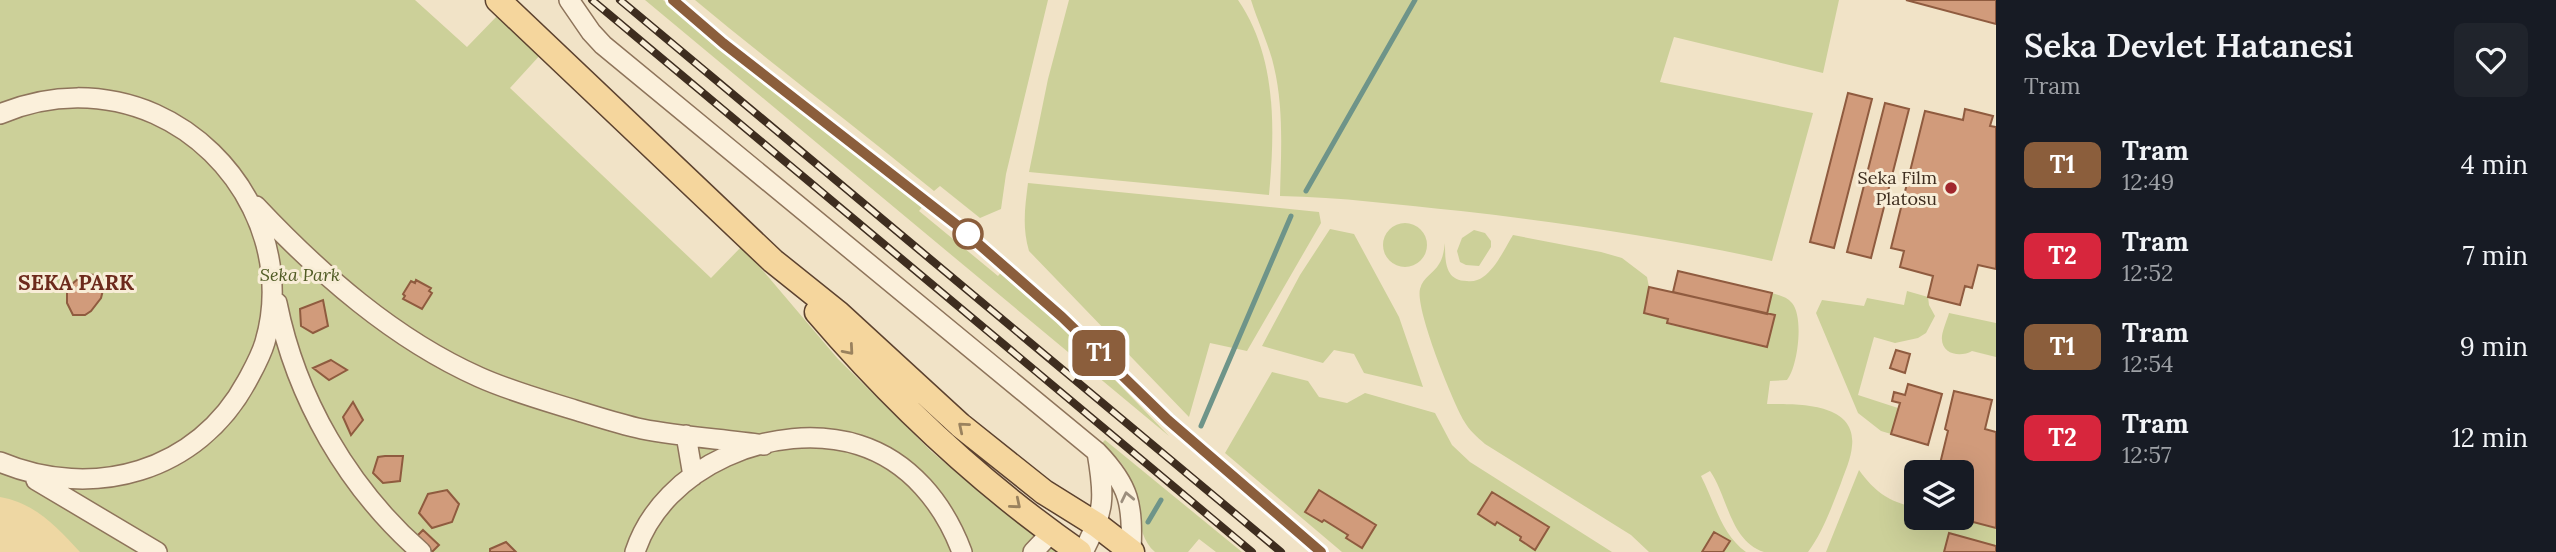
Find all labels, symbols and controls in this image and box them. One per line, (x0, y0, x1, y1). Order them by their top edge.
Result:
button: heart (2454, 23, 2528, 97)
text: Seka Devlet Hatanesi (2024, 24, 2353, 66)
text: Tram (2024, 71, 2081, 100)
text: Tram (2122, 134, 2189, 167)
text: 4 min (2461, 148, 2528, 181)
text: T1 (2050, 149, 2075, 180)
place label: Seka Film Platosu (1858, 166, 1937, 210)
text: 12:49 (2122, 167, 2174, 196)
marker: Seka Film Platosu (1943, 180, 1959, 196)
unlabelled marker (953, 219, 983, 249)
text: Tram (2122, 225, 2189, 258)
text: 7 min (2463, 239, 2528, 272)
text: T2 (2048, 240, 2077, 271)
text: 12:52 (2122, 258, 2173, 287)
park label: Seka Park (260, 263, 340, 286)
district label: SEKA PARK (18, 269, 134, 296)
text: Tram (2122, 316, 2189, 349)
line badge: T1 (1068, 330, 1130, 376)
text: 9 min (2460, 330, 2528, 363)
text: T1 (2050, 331, 2075, 362)
text: T1 (1086, 337, 1112, 368)
one-way arrow (841, 342, 853, 355)
text: 12:54 (2122, 349, 2173, 378)
text: Tram (2122, 407, 2189, 440)
text: 12 min (2451, 421, 2528, 454)
text: T2 (2048, 422, 2077, 453)
one-way arrow (959, 423, 971, 436)
text: 12:57 (2122, 440, 2172, 469)
map controls (1904, 460, 1974, 530)
button: layers (1904, 460, 1974, 530)
one-way arrow (1120, 492, 1135, 504)
one-way arrow (1009, 496, 1021, 509)

